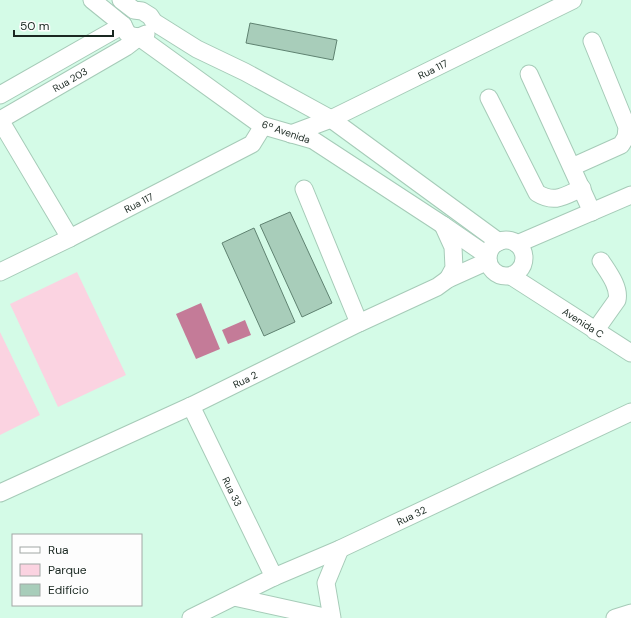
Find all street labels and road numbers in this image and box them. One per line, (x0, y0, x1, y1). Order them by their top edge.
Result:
street label: Rua 117 (416, 56, 450, 82)
street label: Rua 203 (50, 64, 90, 95)
street label: 6ª Avenida (260, 118, 312, 146)
street label: Rua 117 (122, 190, 156, 216)
street label: Avenida C (560, 304, 606, 340)
street label: Rua 2 (231, 368, 259, 391)
street label: Rua 33 (220, 474, 245, 509)
street label: Rua 32 (394, 503, 428, 528)

